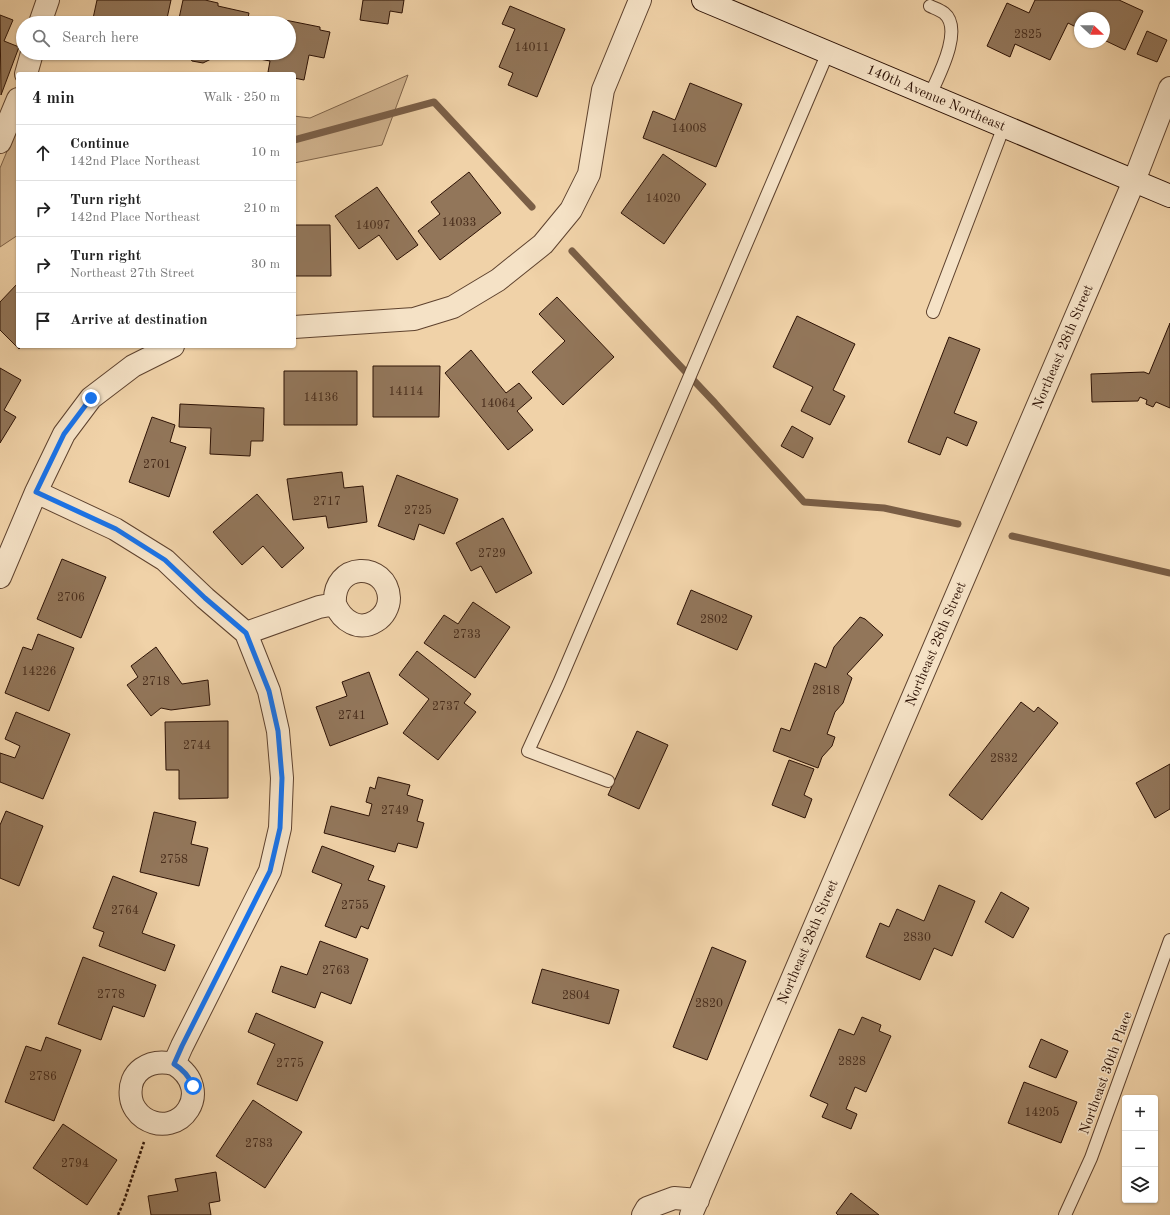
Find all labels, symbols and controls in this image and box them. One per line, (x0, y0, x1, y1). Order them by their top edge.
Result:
north arrow (1074, 12, 1110, 48)
search box (16, 16, 296, 60)
icon: search (30, 27, 52, 49)
house number: 2825 (1014, 28, 1042, 41)
text: Search here (62, 31, 139, 46)
house number: 14011 (515, 42, 549, 54)
street label: 140th Avenue Northeast (864, 62, 1008, 134)
text: 4 min (32, 90, 75, 107)
text: Walk · 250 m (203, 91, 280, 104)
house number: 14008 (672, 123, 706, 135)
text: Continue (70, 137, 129, 152)
icon: ahead (32, 142, 54, 164)
text: 10 m (251, 146, 280, 159)
text: 142nd Place Northeast (70, 155, 200, 168)
text: Turn right (70, 193, 141, 208)
house number: 14020 (646, 193, 680, 205)
icon: right (32, 198, 54, 220)
text: 210 m (243, 202, 280, 215)
text: 142nd Place Northeast (70, 211, 200, 224)
house number: 14033 (442, 217, 476, 229)
house number: 14097 (356, 220, 390, 232)
text: Turn right (70, 249, 141, 264)
icon: right (32, 254, 54, 276)
text: 30 m (251, 258, 280, 271)
text: Northeast 27th Street (70, 267, 194, 280)
street label: Northeast 28th Street (1030, 282, 1096, 411)
icon: arrive (32, 310, 54, 332)
text: Arrive at destination (70, 313, 208, 328)
house number: 14114 (389, 386, 423, 398)
route end (82, 389, 100, 407)
house number: 14136 (304, 392, 338, 404)
house number: 14064 (481, 398, 515, 410)
house number: 2701 (143, 459, 171, 471)
house number: 2717 (313, 496, 341, 508)
house number: 2725 (404, 504, 432, 517)
house number: 2729 (478, 548, 506, 560)
street label: Northeast 28th Street (903, 579, 969, 708)
house number: 2706 (57, 592, 85, 604)
house number: 2802 (700, 614, 728, 626)
house number: 2733 (453, 629, 481, 641)
house number: 14226 (22, 666, 56, 678)
house number: 2718 (142, 676, 170, 688)
house number: 2818 (812, 685, 840, 697)
house number: 2737 (432, 701, 460, 713)
house number: 2741 (338, 710, 366, 722)
house number: 2744 (183, 740, 211, 752)
house number: 2832 (990, 753, 1018, 765)
house number: 2749 (381, 805, 409, 817)
house number: 2758 (160, 853, 188, 866)
street label: Northeast 28th Street (775, 877, 841, 1006)
house number: 2755 (341, 899, 369, 912)
house number: 2764 (111, 905, 139, 917)
house number: 2830 (903, 932, 931, 944)
house number: 2763 (322, 965, 350, 977)
house number: 2778 (97, 989, 125, 1001)
house number: 2804 (562, 990, 590, 1002)
house number: 2820 (695, 998, 723, 1010)
street label: Northeast 30th Place (1077, 1010, 1135, 1136)
house number: 2828 (838, 1056, 866, 1068)
house number: 2775 (276, 1057, 304, 1070)
house number: 2786 (29, 1071, 57, 1083)
route start (184, 1077, 202, 1095)
map controls (1122, 1095, 1158, 1203)
button: + (1122, 1095, 1158, 1131)
house number: 14205 (1025, 1106, 1059, 1119)
button: − (1122, 1131, 1158, 1167)
house number: 2783 (245, 1138, 273, 1150)
house number: 2794 (61, 1158, 89, 1170)
button: layers (1122, 1167, 1158, 1203)

